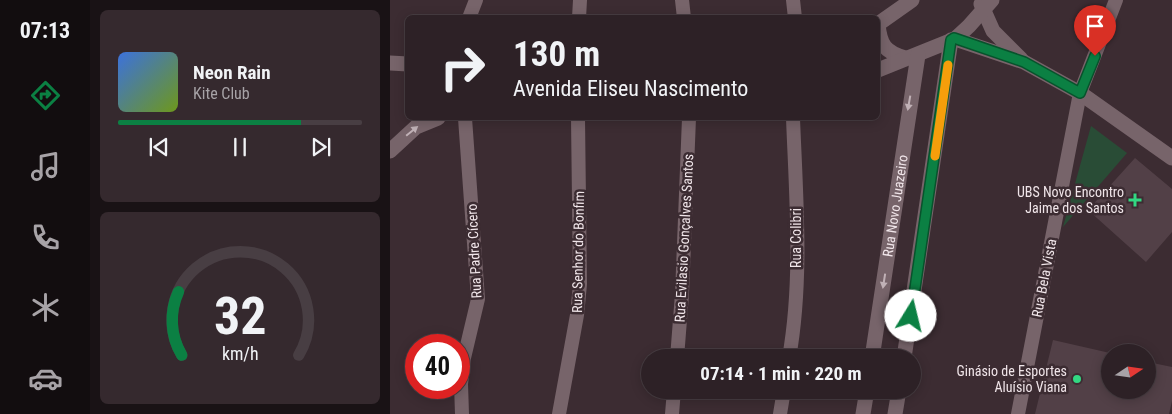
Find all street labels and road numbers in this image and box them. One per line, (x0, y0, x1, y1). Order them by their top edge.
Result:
street label: Rua Evilasio Gonçalves Santos (672, 153, 696, 323)
street label: Rua Novo Juazeiro (879, 154, 911, 258)
street label: Rua Senhor do Bonfim (569, 191, 587, 313)
street label: Rua Padre Cícero (464, 203, 484, 299)
street label: Rua Colibri (788, 208, 804, 268)
street label: Rua Bela Vista (1029, 237, 1059, 319)

